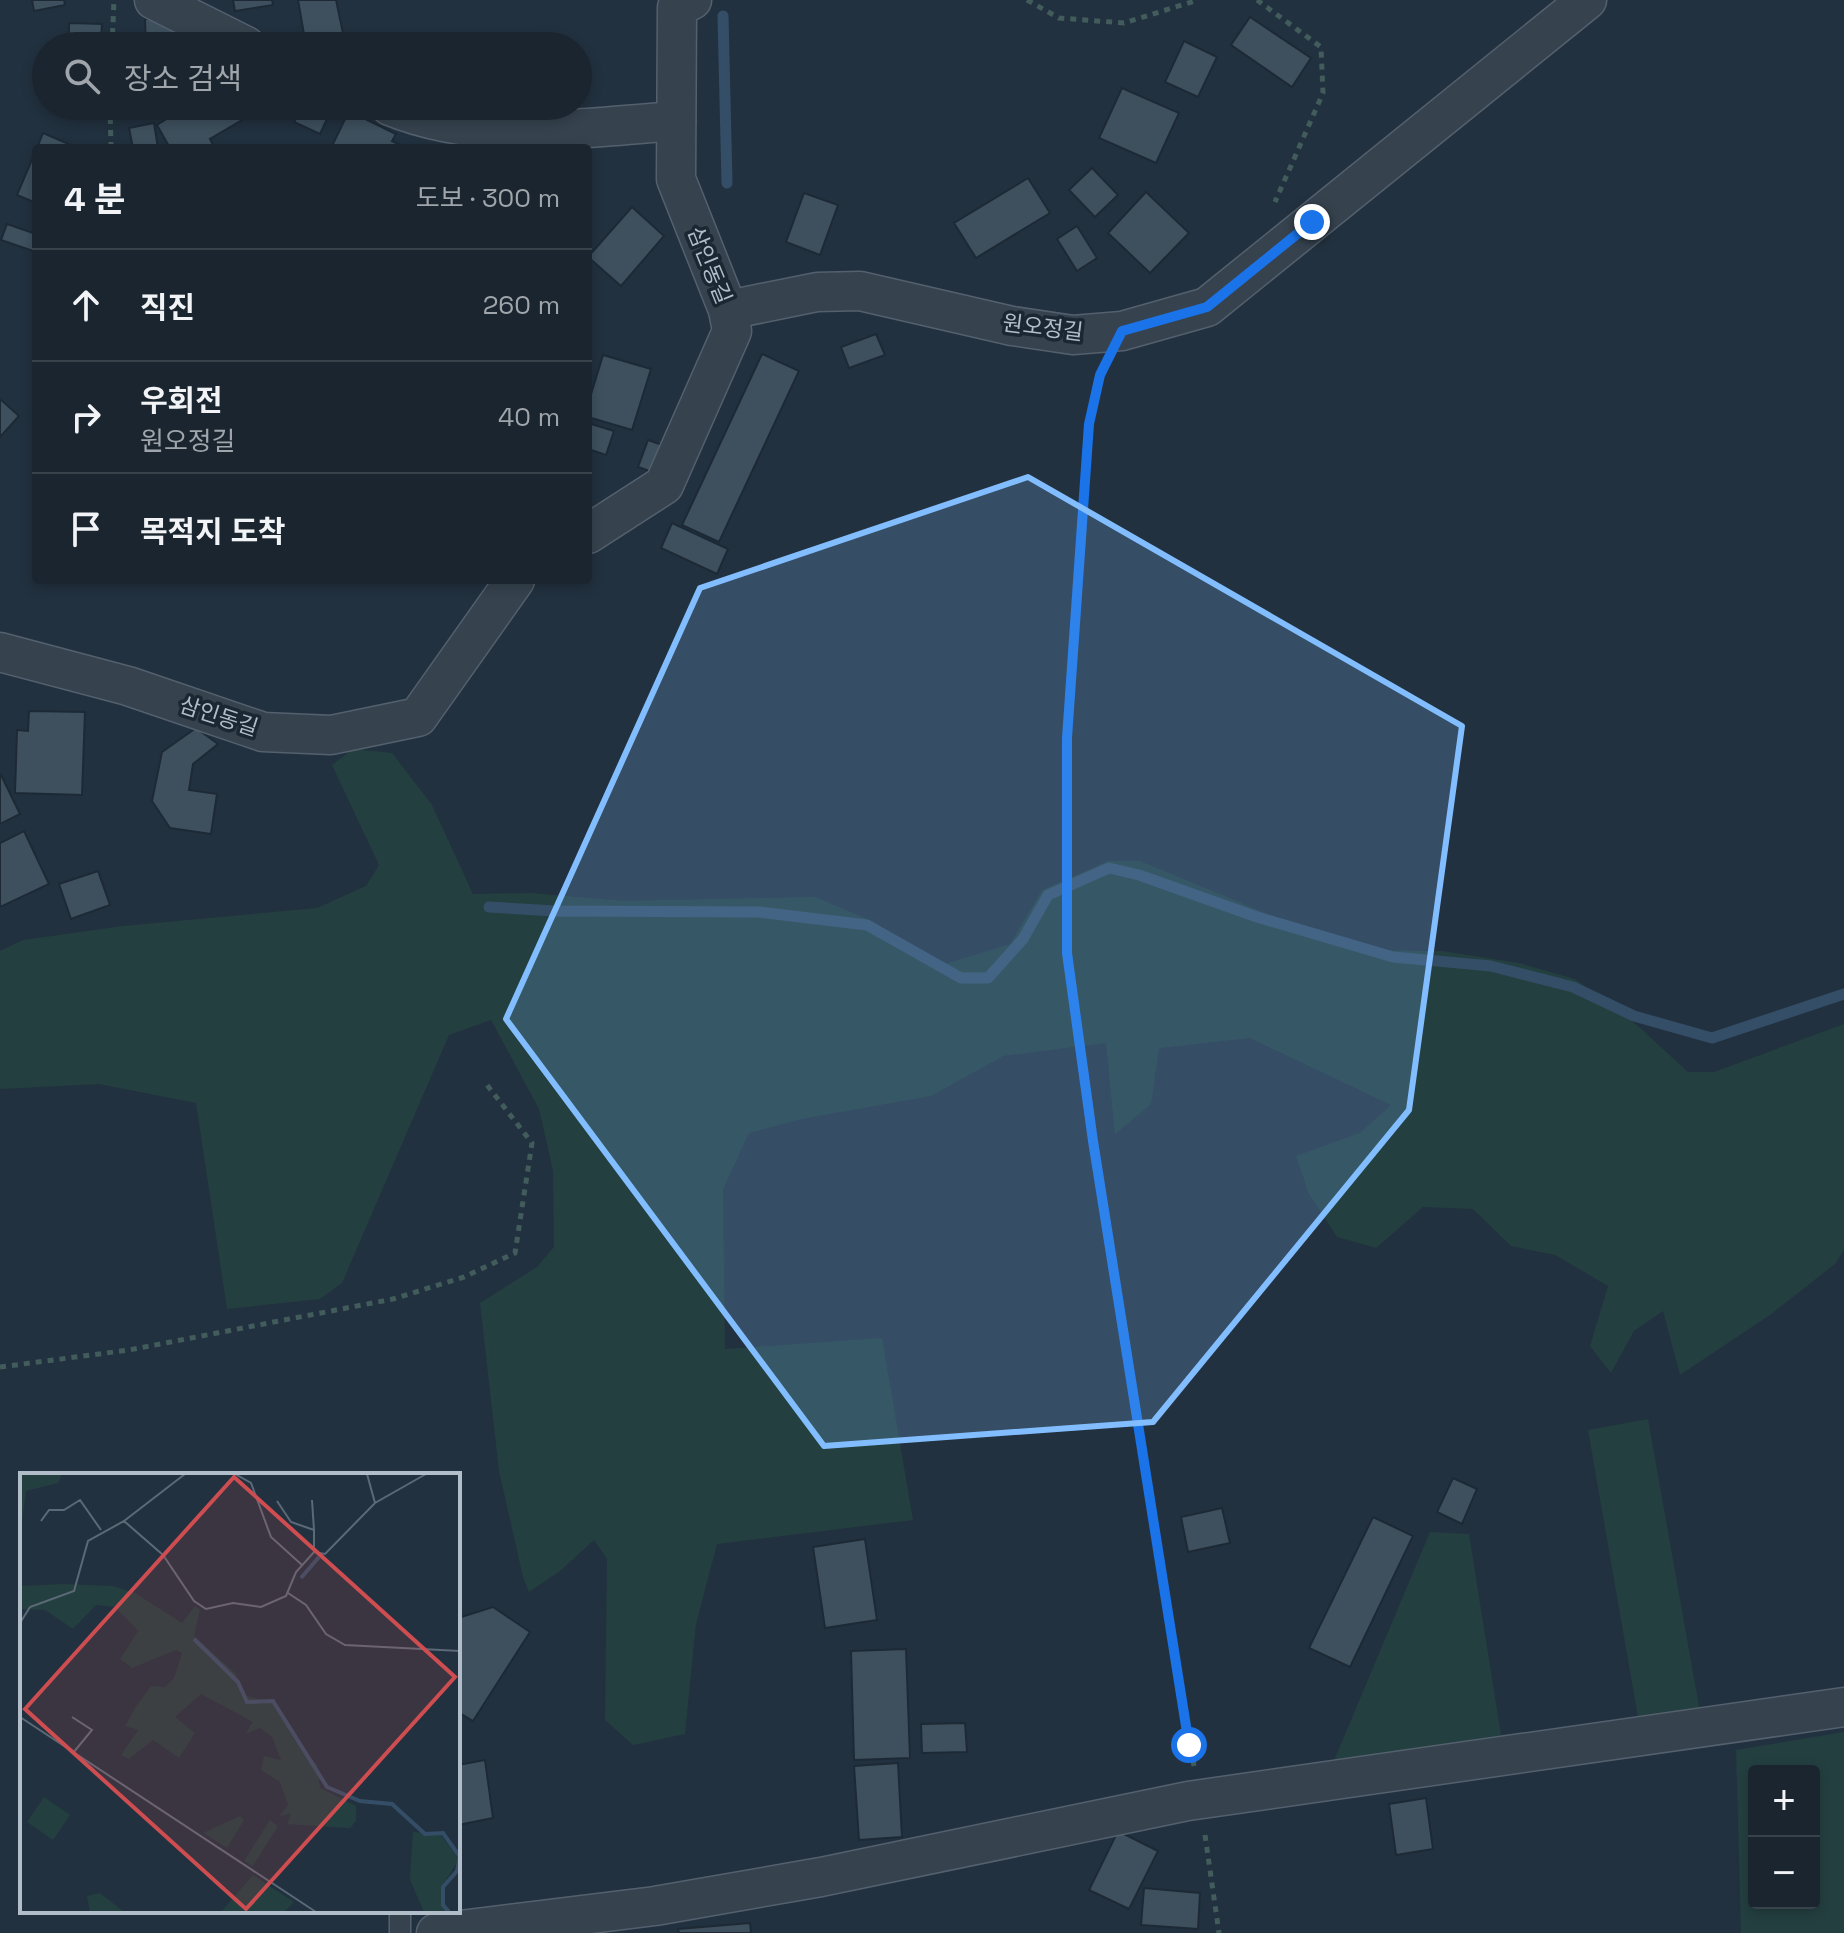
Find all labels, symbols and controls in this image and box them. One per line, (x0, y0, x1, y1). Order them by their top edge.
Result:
search box (32, 32, 592, 120)
icon: search (60, 54, 104, 98)
text: 장소 검색 (124, 59, 242, 98)
text: 4 분 (64, 178, 126, 221)
text: 도보 · 300 m (416, 181, 560, 215)
route end (1294, 204, 1330, 240)
street label: 삼인동길 (682, 222, 738, 308)
icon: ahead (64, 283, 108, 327)
text: 직진 (140, 288, 195, 327)
text: 260 m (483, 288, 560, 322)
street label: 원오정길 (1001, 308, 1085, 346)
text: 우회전 (140, 381, 223, 420)
icon: right (64, 395, 108, 439)
text: 40 m (498, 400, 560, 434)
text: 원오정길 (140, 424, 236, 458)
icon: arrive (64, 507, 108, 551)
text: 목적지 도착 (140, 512, 286, 551)
street label: 삼인동길 (176, 690, 262, 742)
inset map (20, 1473, 460, 1913)
route start (1171, 1727, 1207, 1763)
map controls (1748, 1765, 1820, 1909)
button: + (1748, 1765, 1820, 1837)
button: − (1748, 1837, 1820, 1909)

